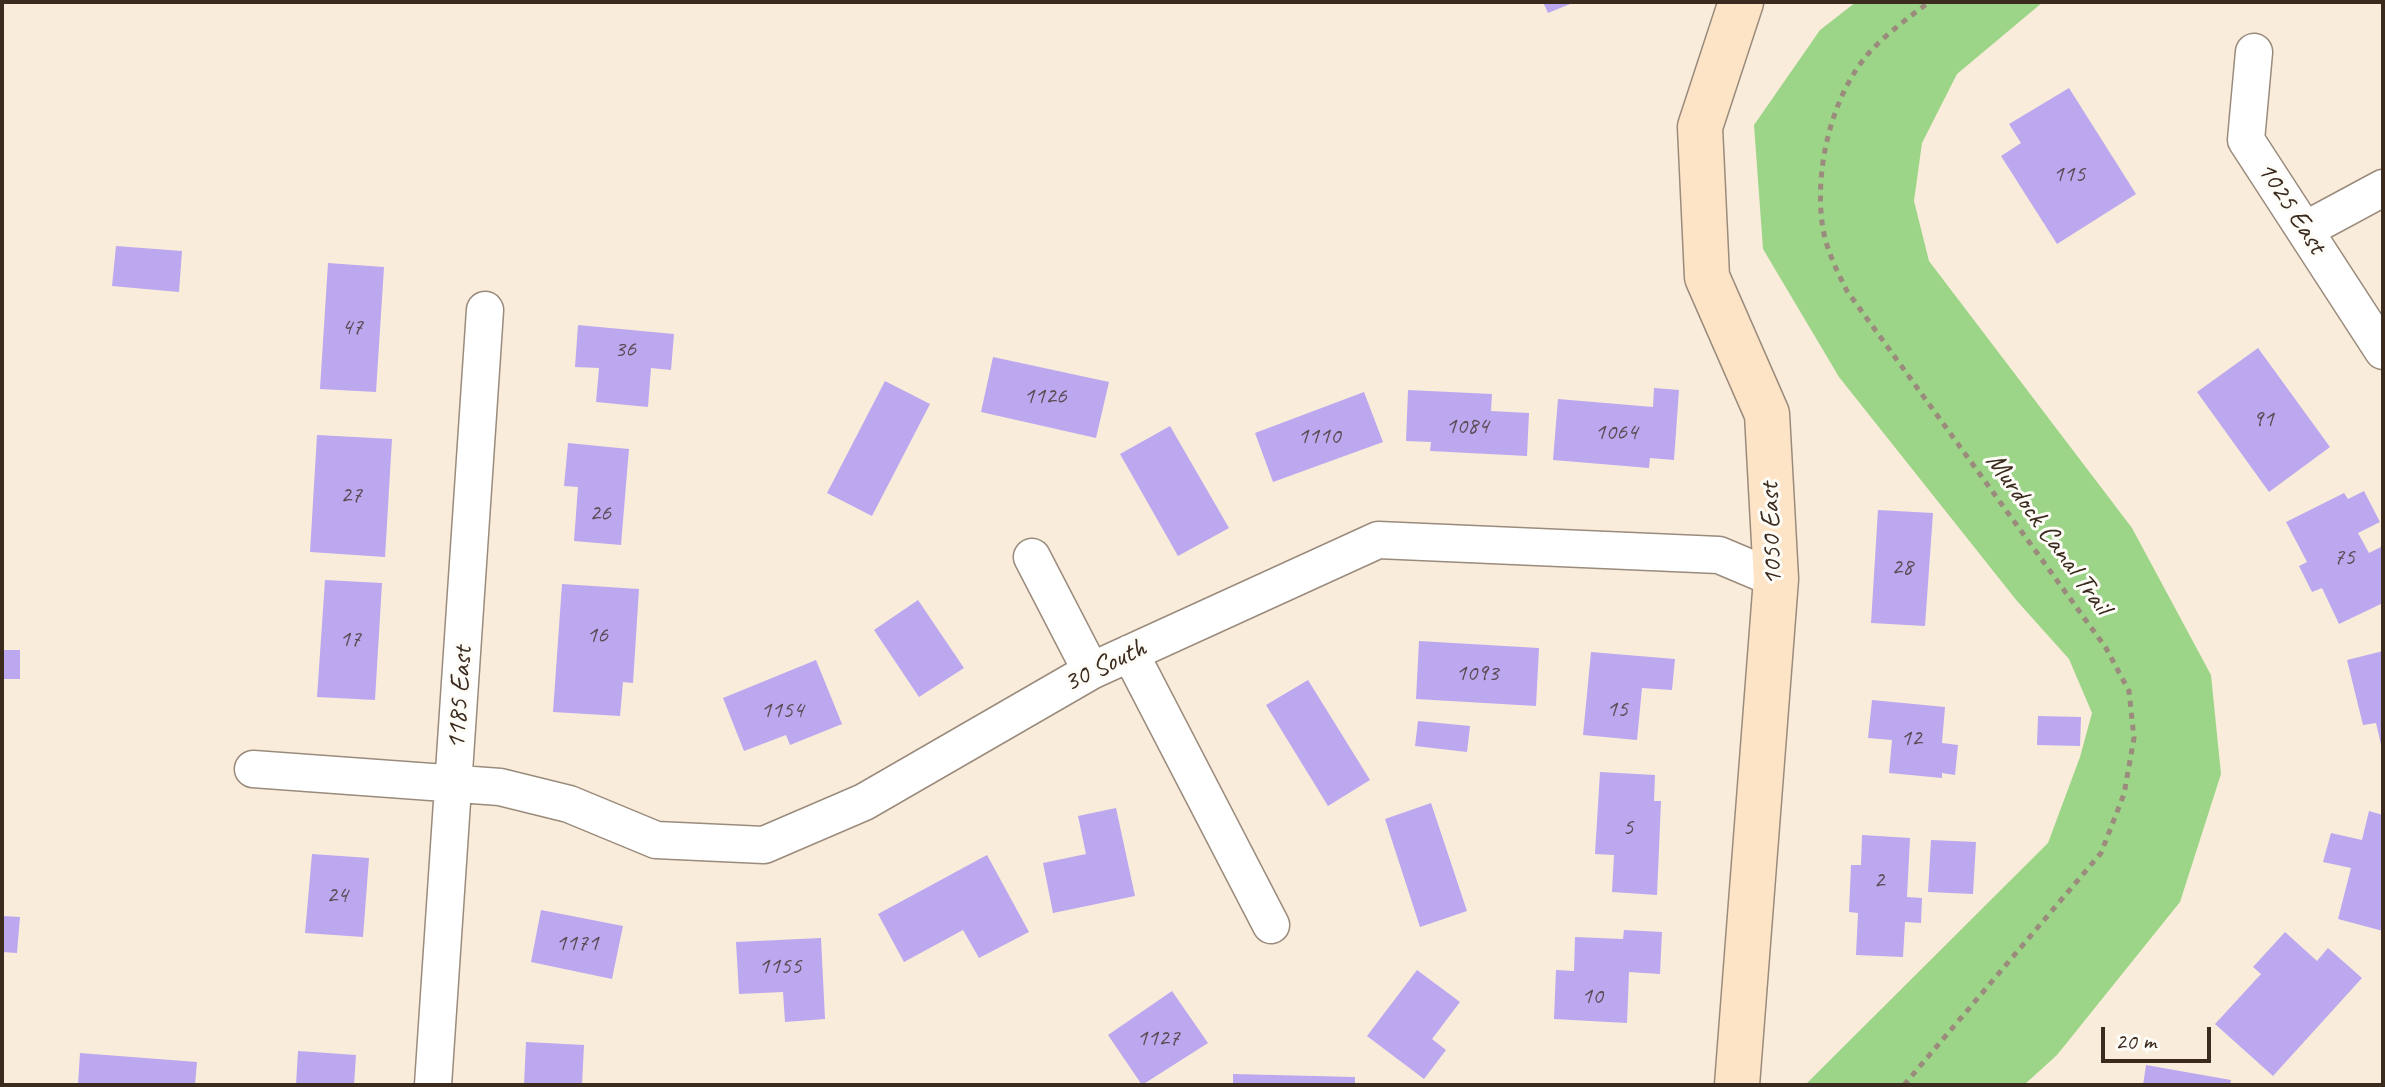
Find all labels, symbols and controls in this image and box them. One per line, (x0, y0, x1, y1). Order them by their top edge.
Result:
street label: 1025 East (2249, 156, 2333, 260)
house number: 115 (2053, 161, 2085, 189)
house number: 47 (341, 314, 363, 342)
house number: 36 (614, 336, 636, 364)
house number: 1126 (1023, 383, 1067, 411)
house number: 91 (2252, 406, 2274, 434)
house number: 1084 (1445, 413, 1489, 441)
house number: 1064 (1594, 419, 1638, 447)
house number: 1110 (1297, 423, 1341, 451)
street label: Murdock Canal Trail (1978, 446, 2118, 622)
house number: 27 (340, 482, 362, 510)
street label: 1050 East (1753, 482, 1791, 586)
house number: 26 (589, 500, 611, 528)
house number: 75 (2333, 544, 2355, 572)
house number: 28 (1891, 554, 1913, 582)
house number: 16 (586, 622, 608, 650)
house number: 17 (339, 626, 361, 654)
street label: 30 South (1058, 632, 1152, 700)
street label: 1185 East (440, 645, 480, 751)
house number: 1093 (1455, 660, 1499, 688)
house number: 15 (1606, 696, 1628, 724)
house number: 1154 (760, 697, 804, 725)
house number: 12 (1900, 725, 1922, 753)
house number: 5 (1623, 814, 1633, 842)
house number: 2 (1874, 867, 1884, 895)
house number: 24 (326, 882, 348, 910)
house number: 1171 (555, 930, 599, 958)
house number: 1155 (758, 953, 802, 981)
house number: 10 (1581, 983, 1603, 1011)
scale bar (2105, 1011, 2215, 1061)
house number: 1127 (1136, 1025, 1180, 1053)
text: 20 m (2115, 1026, 2156, 1056)

